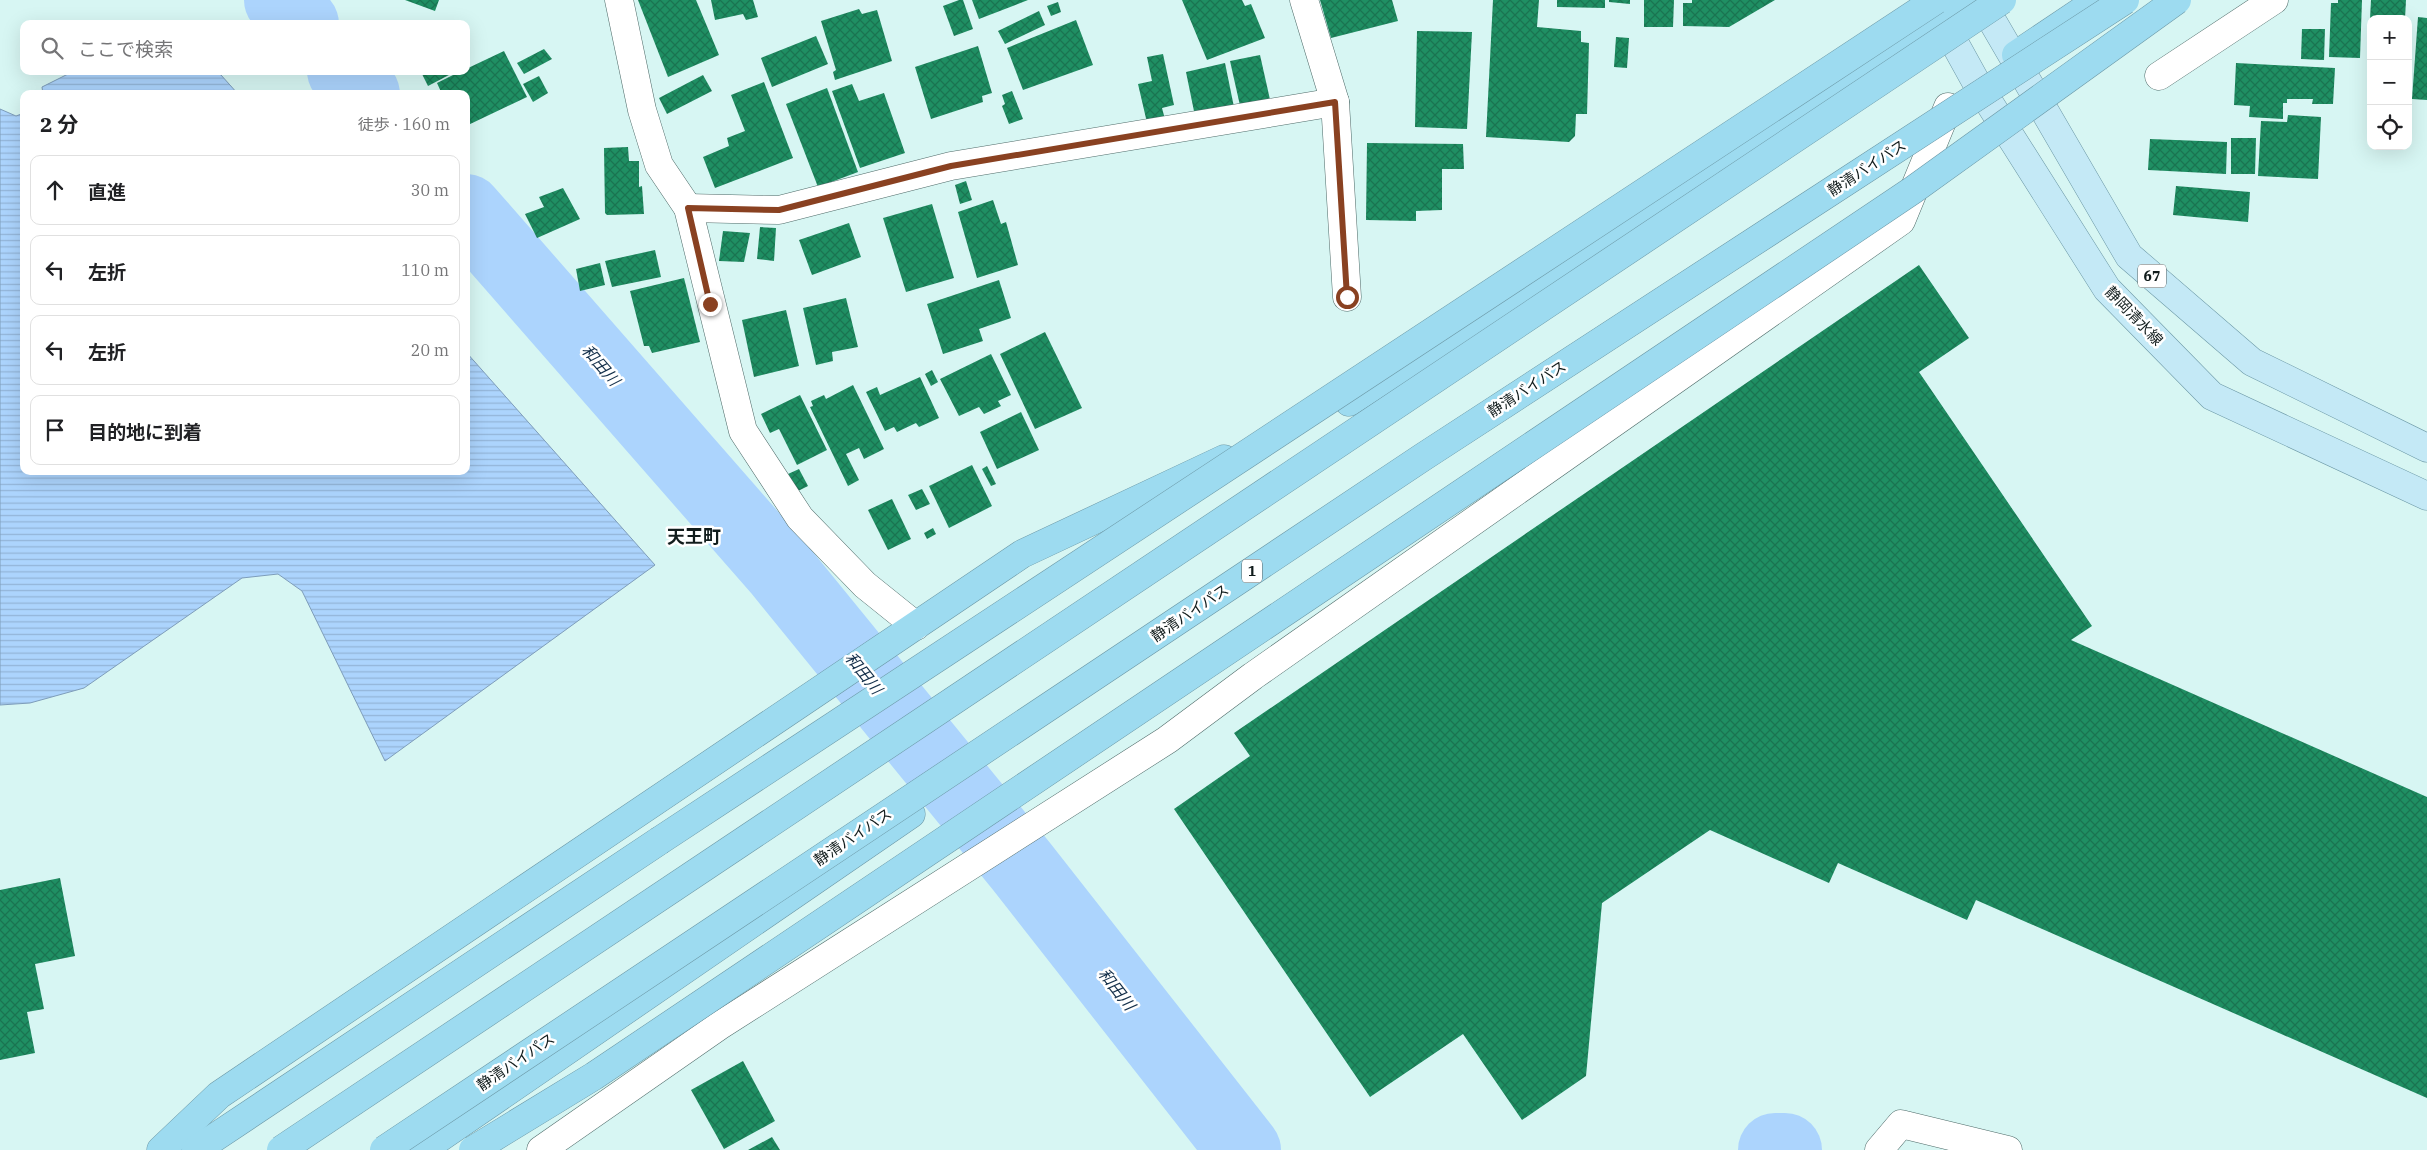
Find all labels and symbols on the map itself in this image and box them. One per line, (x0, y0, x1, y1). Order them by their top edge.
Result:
street label: 静清バイパス (1824, 135, 1910, 200)
road number: 67 (2138, 264, 2166, 288)
street label: 静岡清水線 (2101, 282, 2167, 349)
route start (1336, 286, 1359, 309)
route end (699, 293, 722, 316)
water label: 和田川 (578, 340, 626, 391)
street label: 静清バイパス (1484, 356, 1570, 421)
district label: 天王町 (667, 525, 721, 548)
road number: 1 (1242, 560, 1262, 582)
street label: 静清バイパス (1147, 580, 1232, 646)
water label: 和田川 (841, 648, 888, 699)
street label: 静清バイパス (810, 804, 895, 870)
water label: 和田川 (1094, 964, 1141, 1016)
street label: 静清バイパス (473, 1029, 558, 1095)

